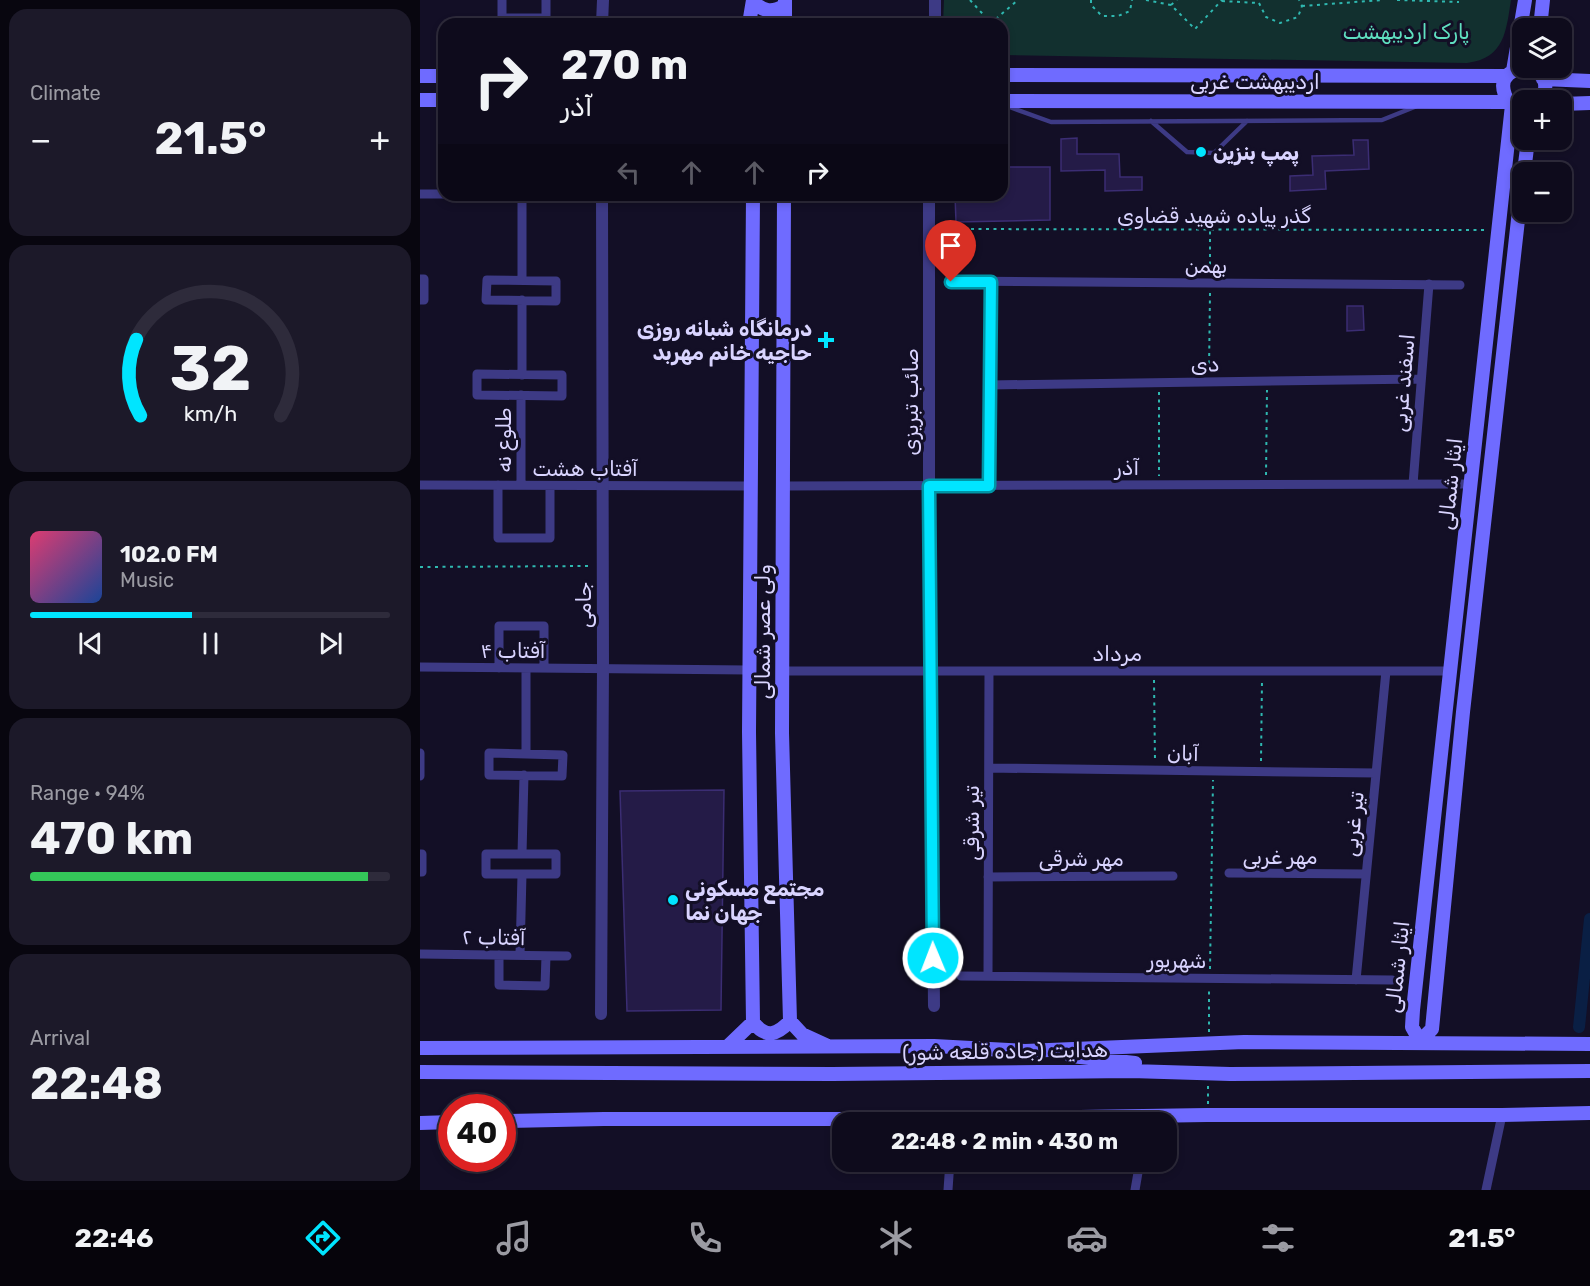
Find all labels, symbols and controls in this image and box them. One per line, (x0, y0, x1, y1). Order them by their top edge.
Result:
map controls (1512, 18, 1572, 222)
button: layers (1512, 18, 1572, 78)
park label: پارک اردیبهشت (1342, 19, 1470, 46)
text: 270 m (561, 40, 688, 90)
icon: right (462, 42, 540, 120)
street label: اردیبهشت غربی (1190, 69, 1320, 94)
text: Climate (30, 81, 101, 105)
button: + (1512, 90, 1572, 150)
text: آذر (561, 91, 593, 123)
text: 21.5° (154, 112, 266, 165)
text: − (30, 120, 51, 159)
text: + (369, 120, 390, 159)
place label: پمپ بنزین (1213, 140, 1299, 167)
marker: پمپ بنزین (1194, 145, 1208, 159)
icon: left (612, 156, 645, 189)
icon: ahead (675, 156, 708, 189)
icon: ahead (738, 156, 771, 189)
icon: right (801, 156, 834, 189)
button: − (1512, 162, 1572, 222)
street label: گذر پیاده شهید قضاوی (1117, 203, 1311, 230)
pin (925, 220, 976, 282)
icon: arrive (934, 229, 967, 262)
street label: بهمن (1185, 253, 1227, 278)
place label: درمانگاه شبانه‌ روزی حاجیه‌ خانم مهربد (637, 316, 812, 367)
marker: درمانگاه شبانه‌ روزی حاجیه‌ خانم مهربد (817, 331, 835, 349)
text: 32 (169, 332, 251, 406)
street label: اسفند غربی (1386, 333, 1420, 433)
street label: صائب تبریزی (898, 348, 923, 456)
street label: دی (1190, 351, 1220, 377)
text: km/h (183, 401, 237, 426)
street label: طلوع نه (491, 407, 518, 473)
street label: ایثار شمالی (1433, 437, 1467, 531)
street label: آذر (1113, 455, 1139, 480)
street label: آفتاب هشت (532, 456, 638, 481)
text: 102.0 FM (120, 541, 218, 568)
street label: ولی عصر شمالی (750, 564, 776, 700)
text: Music (120, 568, 174, 592)
street label: جامی (571, 582, 596, 628)
icon: previous (74, 627, 107, 660)
icon: pause (194, 627, 227, 660)
icon: next (314, 627, 347, 660)
street label: آفتاب ۴ (480, 638, 546, 663)
street label: مرداد (1092, 641, 1142, 666)
street label: آبان (1167, 740, 1199, 766)
text: Range · 94% (30, 781, 145, 805)
street label: تیر شرقی (959, 785, 984, 861)
street label: تیر غربی (1337, 790, 1369, 858)
text: 470 km (30, 812, 193, 865)
street label: مهر غربی (1243, 844, 1317, 869)
street label: مهر شرقی (1038, 846, 1124, 871)
place label: مجتمع مسکونی جهان نما (685, 876, 824, 925)
marker: مجتمع مسکونی جهان نما (666, 893, 680, 907)
street label: ایثار شمالی (1380, 920, 1414, 1014)
street label: آفتاب ۲ (462, 924, 526, 950)
position arrow (901, 926, 965, 990)
street label: شهریور (1145, 947, 1207, 973)
text: Arrival (30, 1026, 90, 1050)
street label: هدایت (جاده قلعه شور) (902, 1037, 1108, 1065)
text: 22:48 (30, 1057, 163, 1110)
speed limit sign: 40 (438, 1094, 516, 1172)
text: 22:48 · 2 min · 430 m (891, 1128, 1118, 1155)
icon: directions (302, 1217, 344, 1259)
icon: music (493, 1217, 535, 1259)
icon: phone (684, 1217, 726, 1259)
icon: climate (875, 1217, 917, 1259)
icon: car (1066, 1217, 1108, 1259)
icon: filters (1257, 1217, 1299, 1259)
text: 22:46 (74, 1222, 154, 1254)
text: 21.5° (1448, 1222, 1515, 1254)

